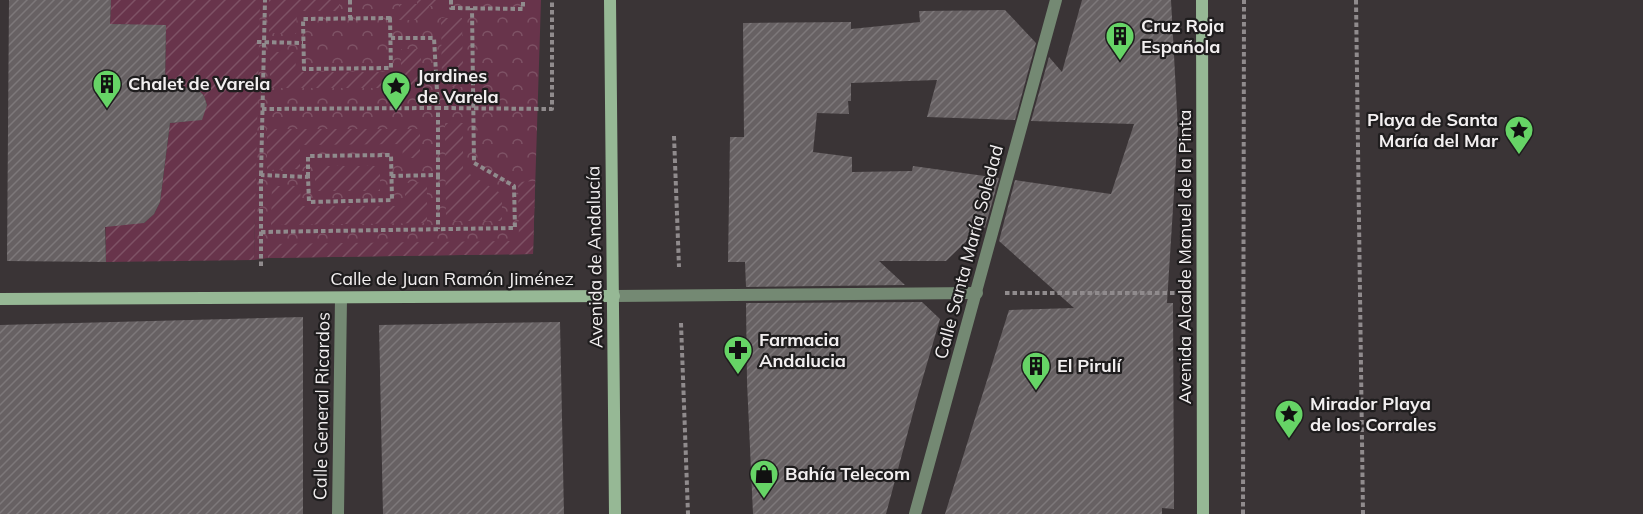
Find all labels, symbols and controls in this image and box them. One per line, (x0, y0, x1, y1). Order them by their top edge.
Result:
place label: Cruz Roja Española (1141, 14, 1224, 58)
building icon: Cruz Roja Española (1104, 20, 1136, 62)
place label: Jardines de Varela (417, 64, 499, 108)
building icon: Chalet de Varela (91, 68, 123, 110)
place icon: Jardines de Varela (380, 70, 412, 112)
place label: Chalet de Varela (128, 72, 270, 95)
place label: Playa de Santa María del Mar (1367, 108, 1499, 152)
street label: Avenida Alcalde Manuel de la Pinta (1173, 110, 1196, 404)
place icon: Playa de Santa María del Mar (1503, 114, 1535, 156)
street label: Calle Santa María Soledad (929, 142, 1008, 361)
street label: Avenida de Andalucía (581, 166, 608, 348)
street label: Calle de Juan Ramón Jiménez (330, 267, 574, 290)
street label: Calle General Ricardos (308, 312, 335, 500)
place label: Farmacia Andalucia (759, 328, 846, 372)
pharmacy icon: Farmacia Andalucia (722, 334, 754, 376)
building icon: El Pirulí (1020, 350, 1052, 392)
place label: El Pirulí (1057, 354, 1123, 377)
place label: Mirador Playa de los Corrales (1310, 392, 1436, 436)
place icon: Mirador Playa de los Corrales (1273, 398, 1305, 440)
shop icon: Bahía Telecom (748, 458, 780, 500)
place label: Bahía Telecom (785, 462, 910, 485)

